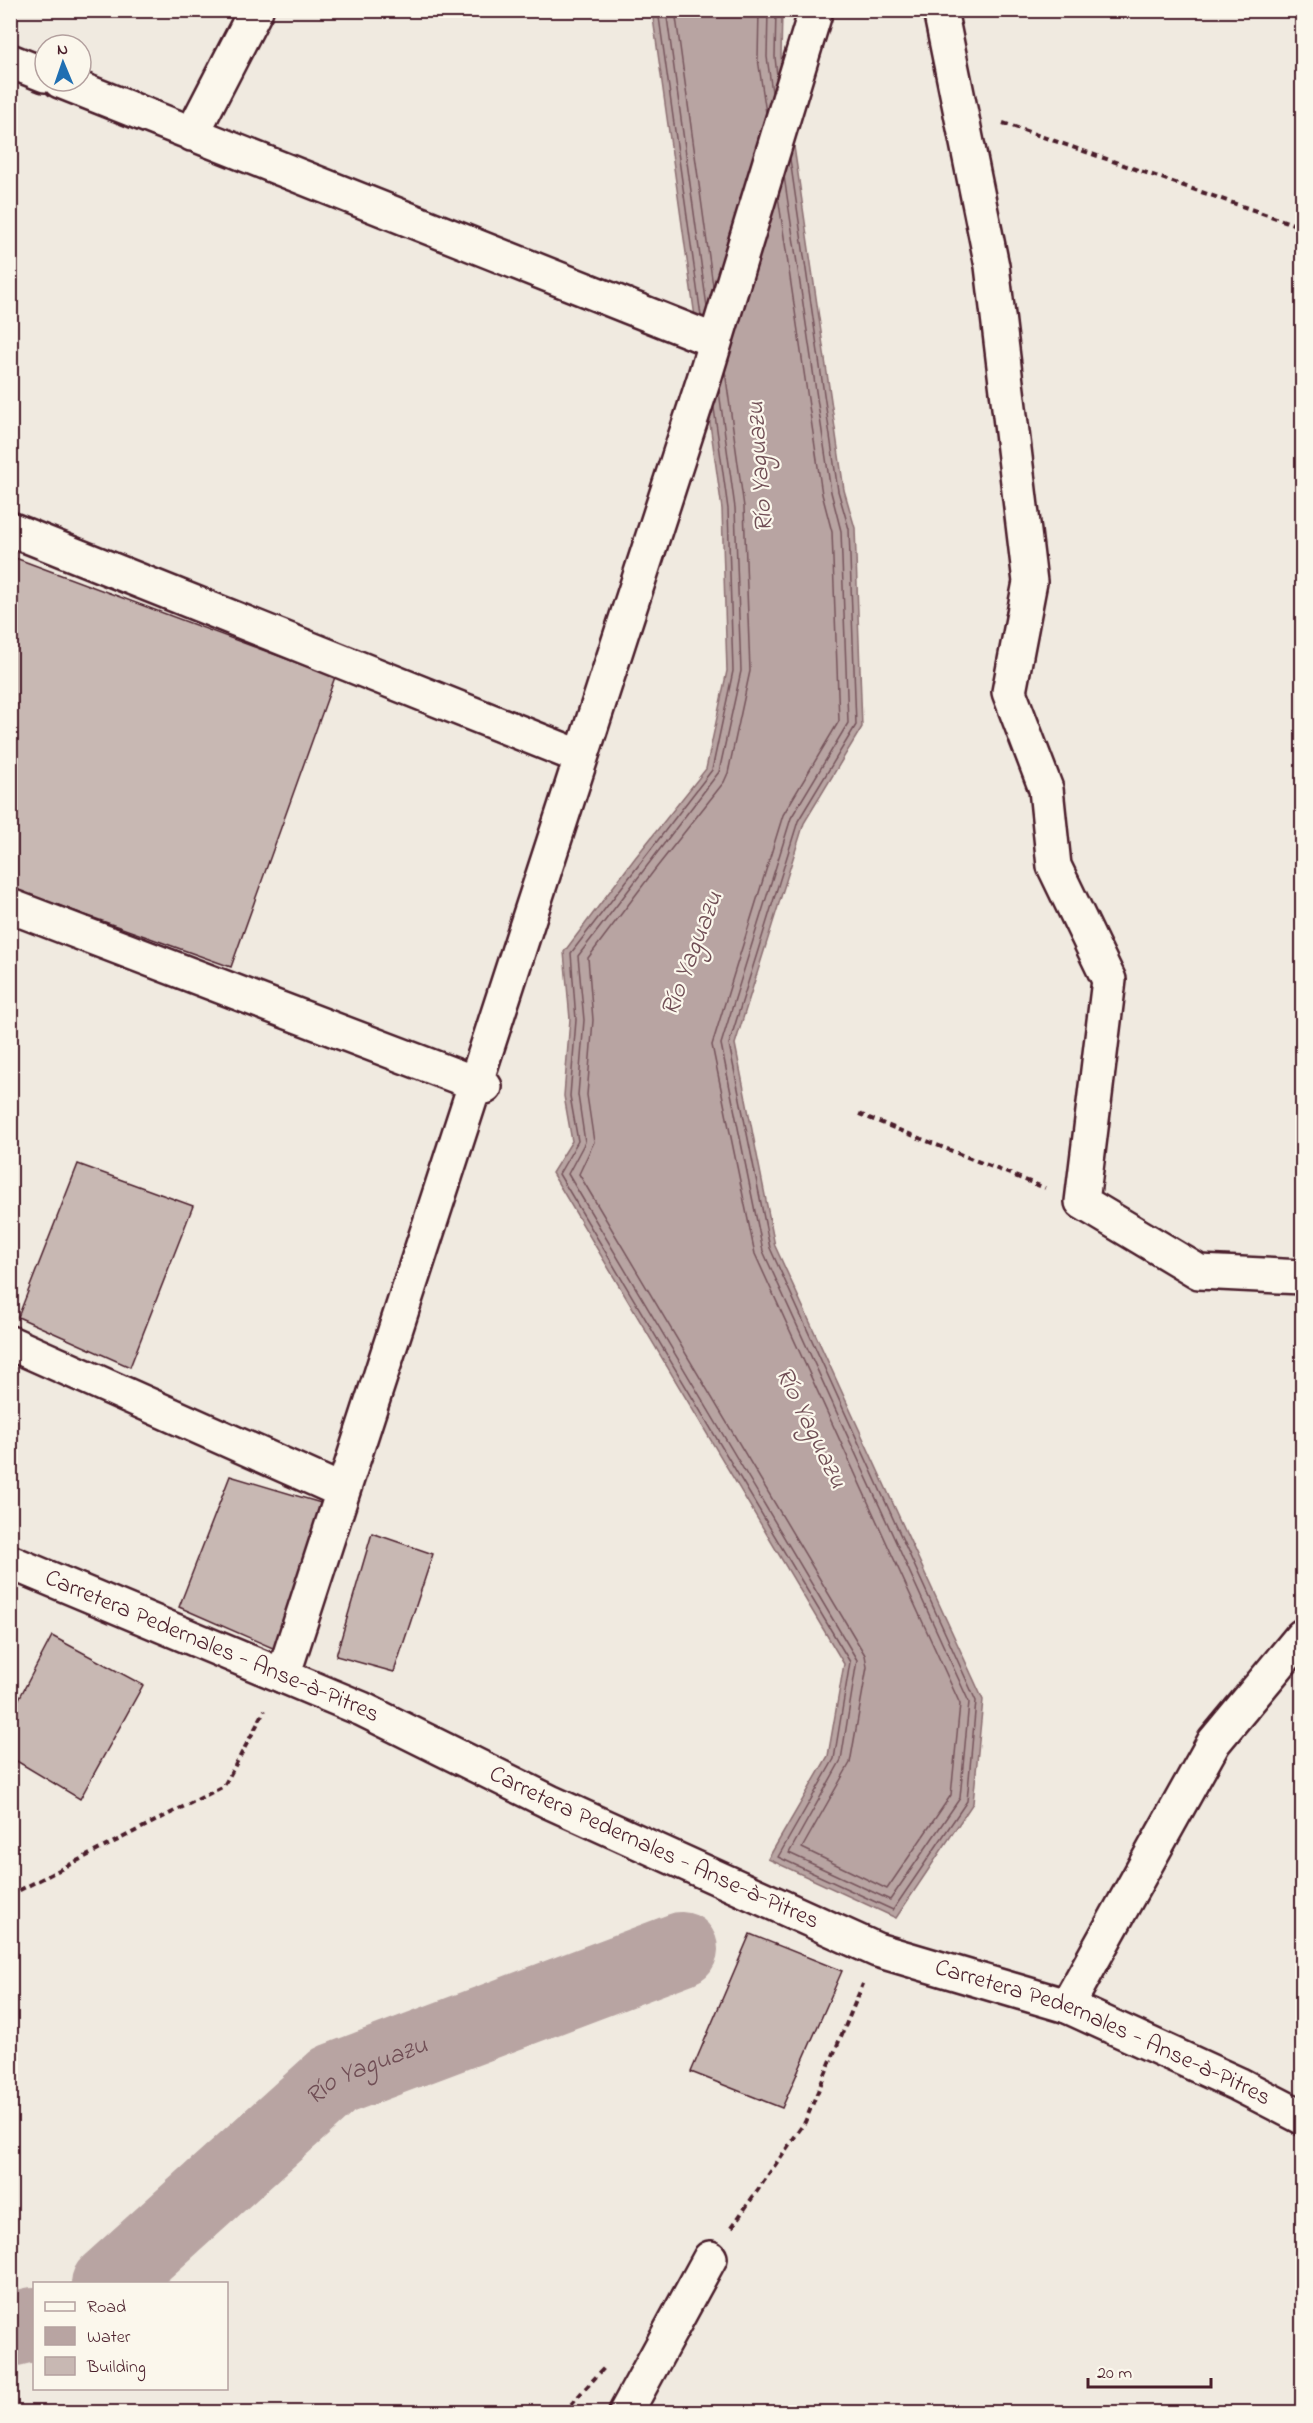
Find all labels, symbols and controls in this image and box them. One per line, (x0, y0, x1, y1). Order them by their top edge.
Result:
north arrow (33, 33, 93, 93)
text: N (57, 38, 69, 62)
water label: Río Yaguazu (737, 400, 785, 534)
water label: Río Yaguazu (652, 886, 734, 1022)
water label: Río Yaguazu (764, 1361, 856, 1496)
street label: Carretera Pedernales - Anse-à-Pitres (39, 1561, 385, 1732)
street label: Carretera Pedernales - Anse-à-Pitres (483, 1757, 825, 1939)
street label: Carretera Pedernales - Anse-à-Pitres (930, 1950, 1277, 2116)
water label: Río Yaguazu (297, 2027, 434, 2116)
legend (33, 2282, 228, 2390)
text: Road (87, 2295, 126, 2321)
text: Water (87, 2325, 131, 2351)
scale bar (1088, 2351, 1211, 2389)
text: Building (86, 2355, 146, 2382)
text: 20 m (1097, 2361, 1132, 2387)

